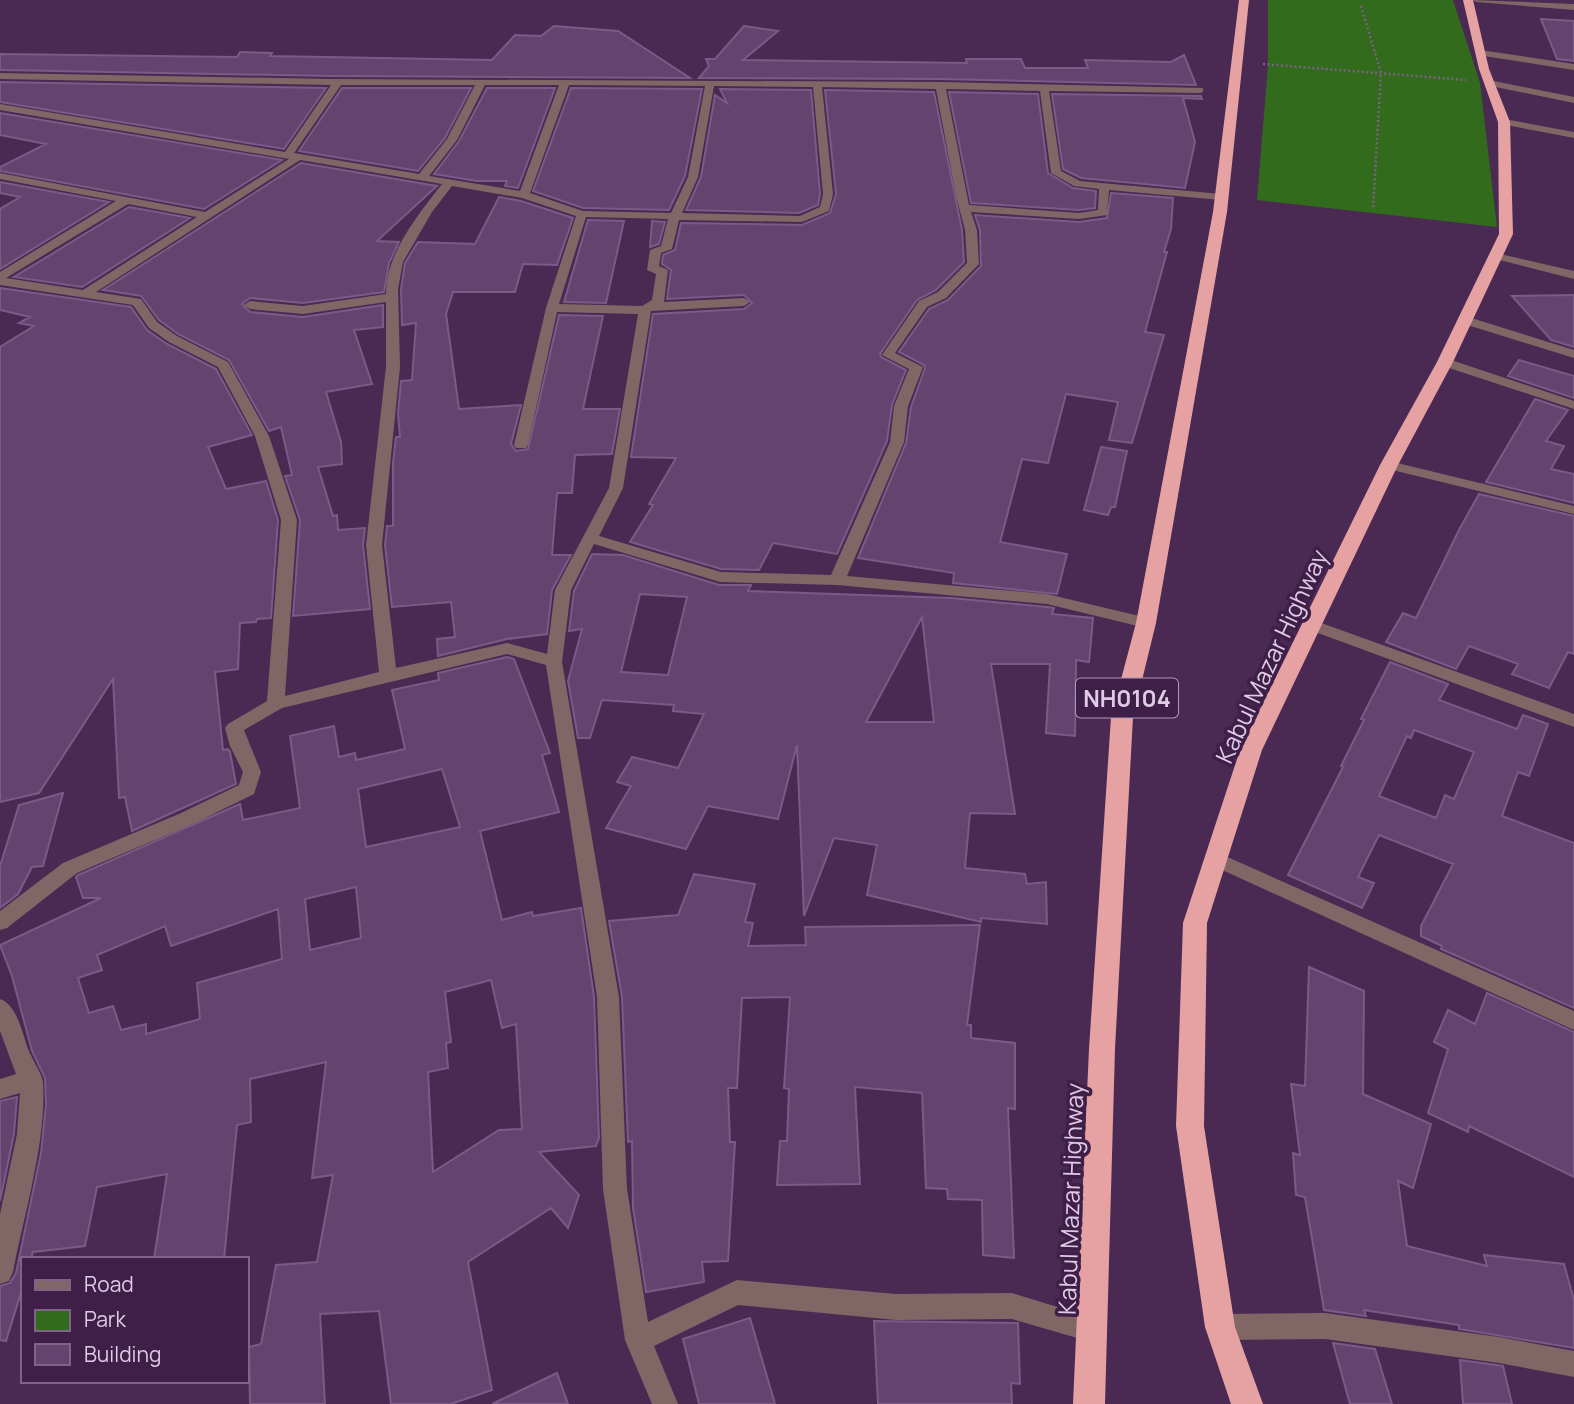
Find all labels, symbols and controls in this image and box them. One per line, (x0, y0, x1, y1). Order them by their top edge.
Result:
street label: Kabul Mazar Highway (1207, 544, 1335, 768)
road number: NH0104 (1076, 678, 1178, 718)
street label: Kabul Mazar Highway (1049, 1082, 1091, 1316)
legend (21, 1257, 248, 1383)
text: Road (84, 1270, 134, 1298)
text: Park (84, 1305, 126, 1333)
text: Building (84, 1340, 161, 1368)

